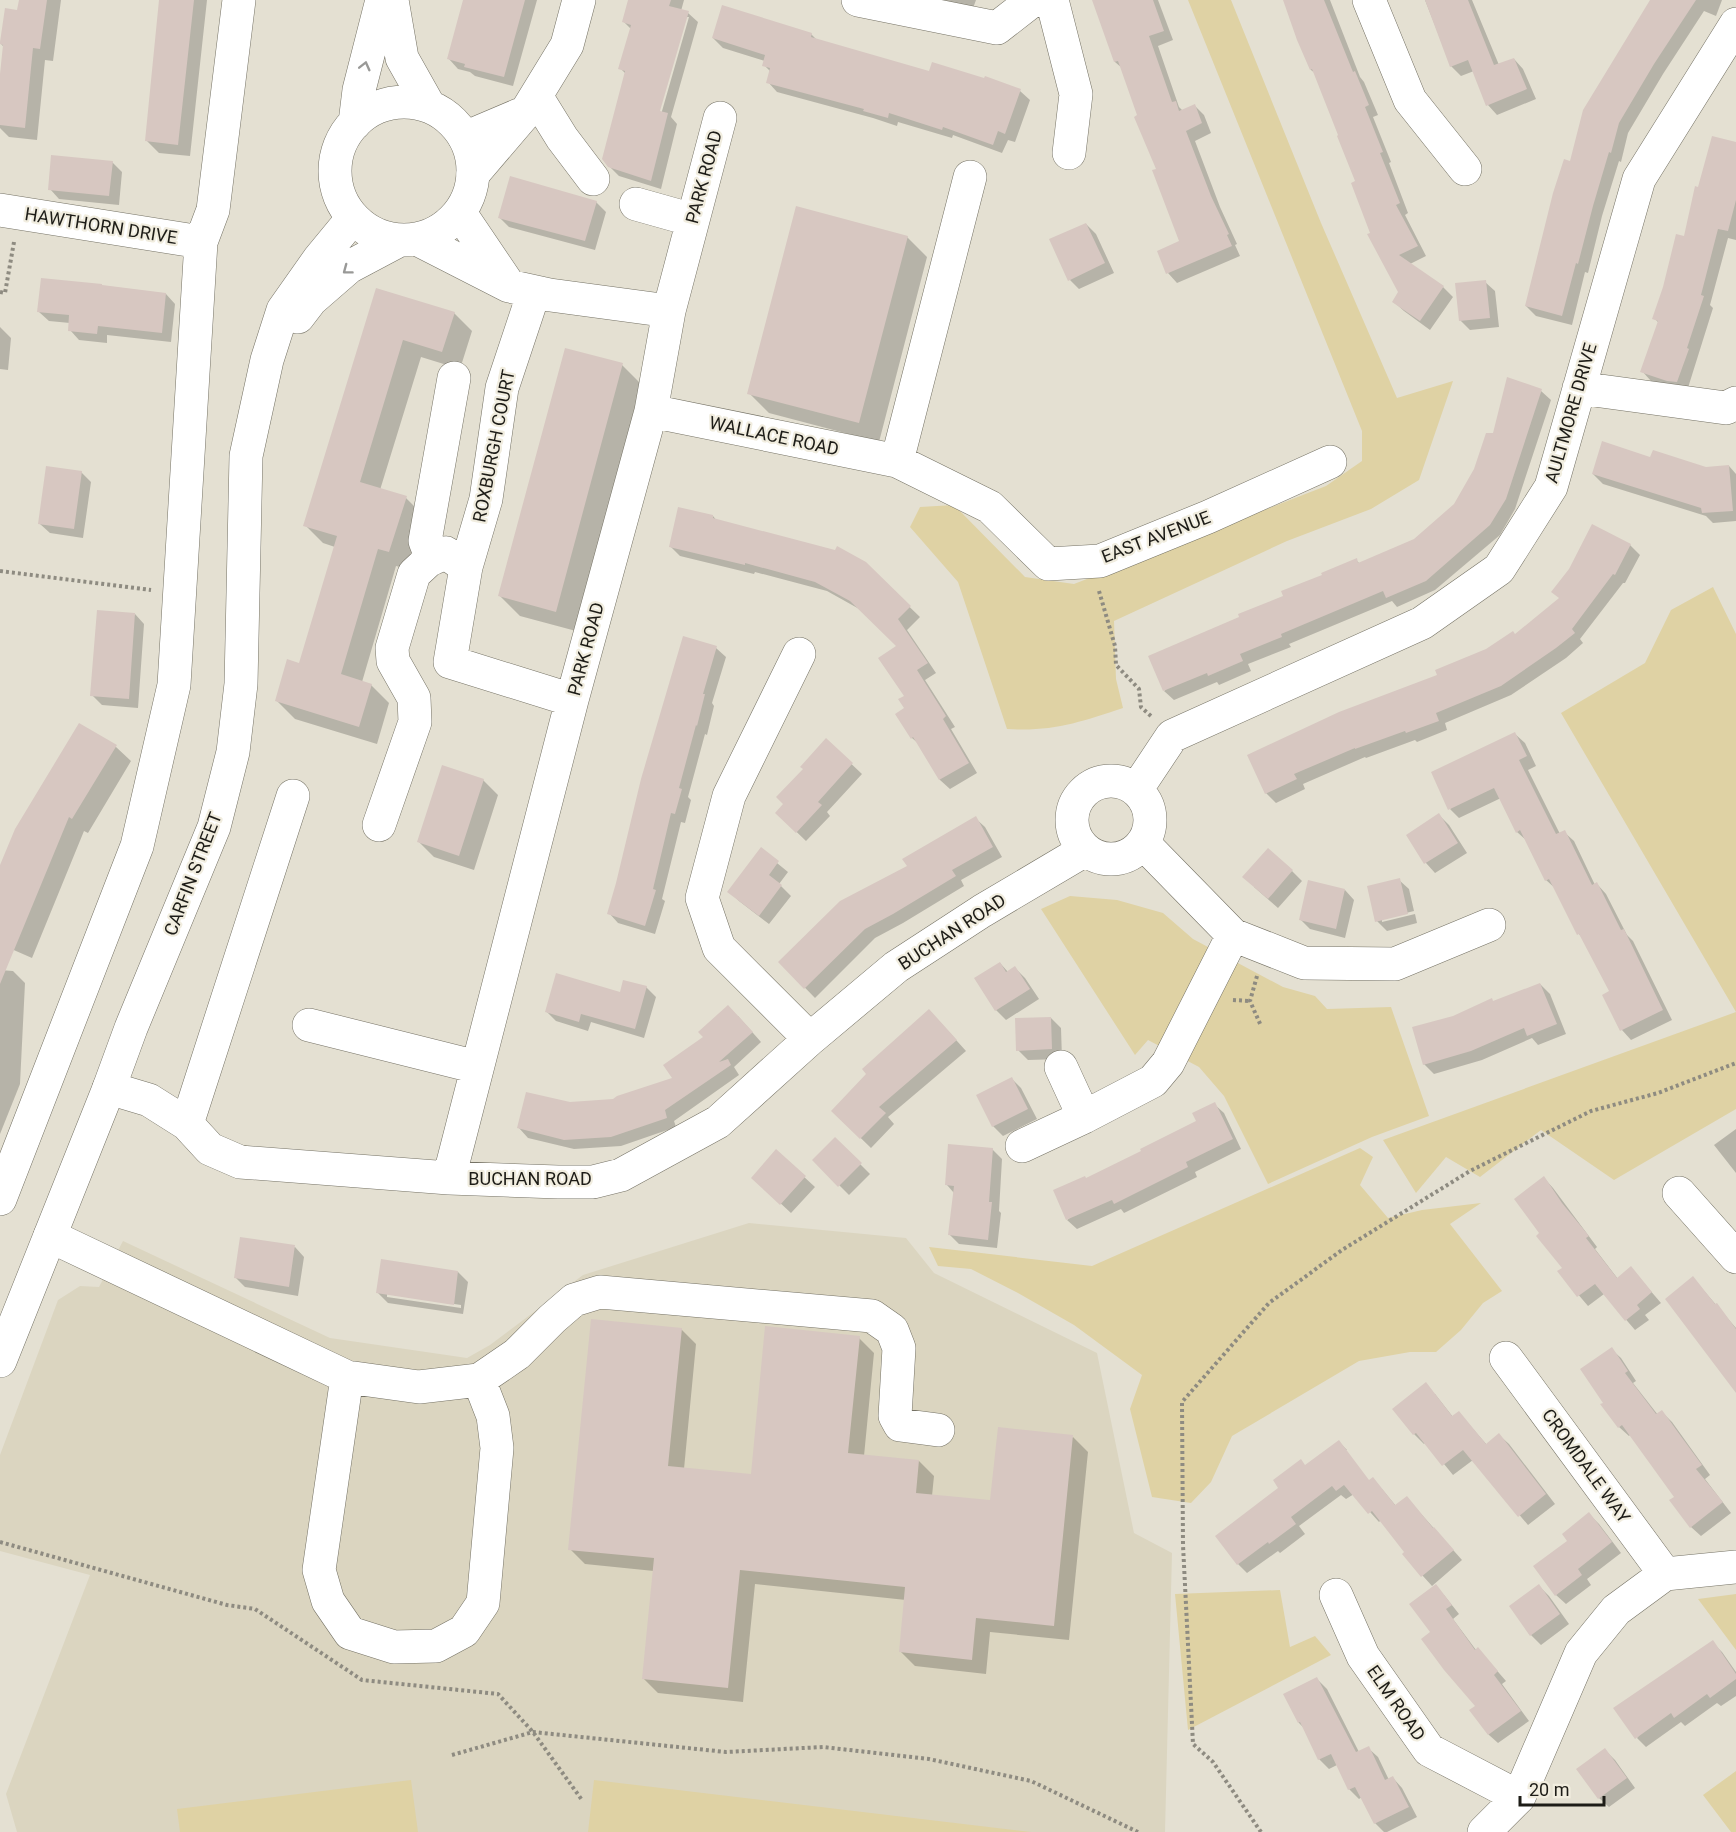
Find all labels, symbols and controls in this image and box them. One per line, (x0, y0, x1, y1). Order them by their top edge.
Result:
one-way arrow (358, 61, 371, 71)
street label: PARK ROAD (681, 128, 726, 226)
street label: HAWTHORN DRIVE (23, 203, 179, 248)
one-way arrow (343, 263, 354, 274)
street label: AULTMORE DRIVE (1540, 340, 1601, 485)
street label: ROXBURGH COURT (468, 368, 519, 524)
street label: WALLACE ROAD (707, 412, 841, 459)
street label: EAST AVENUE (1098, 506, 1213, 567)
street label: PARK ROAD (563, 600, 608, 698)
street label: CARFIN STREET (159, 809, 226, 939)
street label: BUCHAN ROAD (894, 889, 1009, 974)
street label: BUCHAN ROAD (468, 1168, 592, 1189)
street label: CROMDALE WAY (1538, 1405, 1635, 1527)
street label: ELM ROAD (1363, 1661, 1430, 1744)
scale bar (1520, 1769, 1604, 1807)
text: 20 m (1529, 1779, 1569, 1800)

